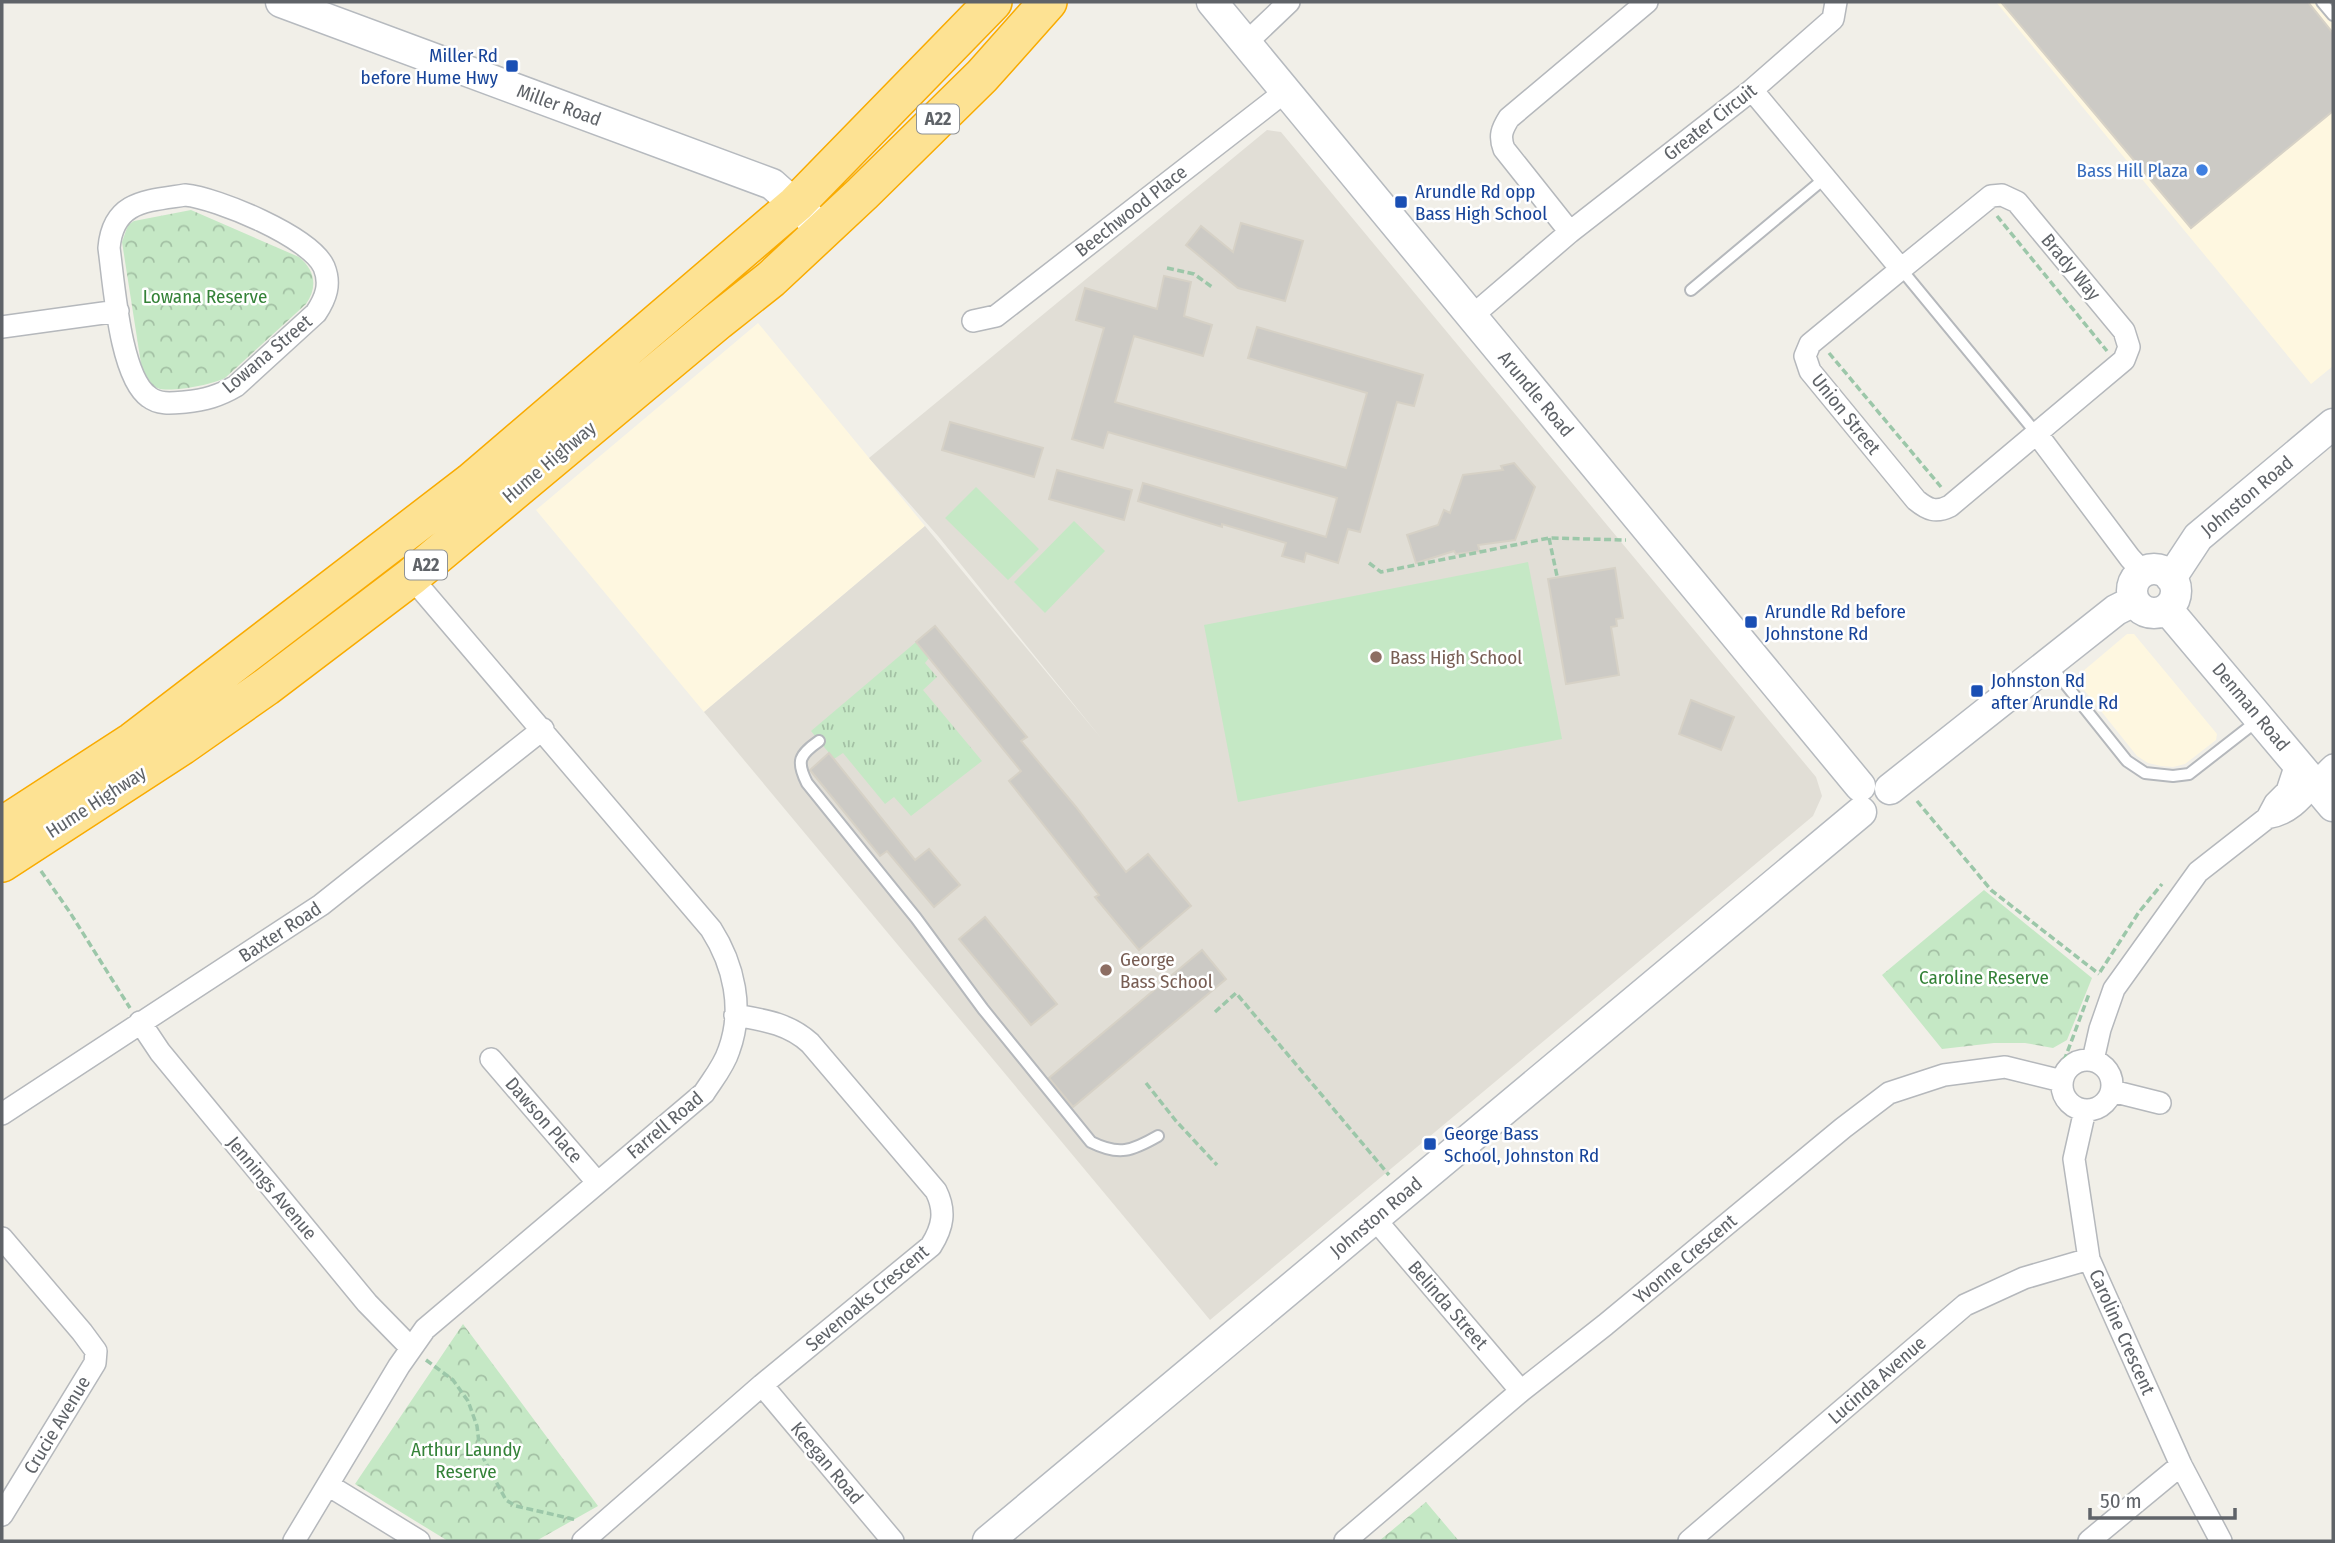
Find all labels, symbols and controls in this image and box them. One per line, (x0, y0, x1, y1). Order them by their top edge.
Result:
place label: Miller Rd before Hume Hwy (361, 44, 499, 89)
marker: Miller Rd before Hume Hwy (504, 58, 520, 74)
street label: Greater Circuit (1659, 78, 1762, 165)
street label: Miller Road (514, 79, 604, 131)
road number: A22 (917, 104, 959, 134)
place label: Bass Hill Plaza (2077, 159, 2188, 182)
street label: Beechwood Place (1071, 160, 1191, 262)
marker: Bass Hill Plaza (2194, 162, 2210, 178)
place label: Arundle Rd opp Bass High School (1415, 180, 1547, 225)
marker: Arundle Rd opp Bass High School (1393, 194, 1409, 210)
street label: Brady Way (2036, 229, 2106, 305)
park label: Lowana Reserve (143, 285, 267, 308)
street label: Lowana Street (217, 309, 317, 398)
street label: Arundle Road (1493, 346, 1579, 442)
street label: Union Street (1806, 369, 1886, 460)
street label: Hume Highway (498, 416, 601, 508)
street label: Johnston Road (2196, 451, 2298, 541)
road number: A22 (405, 550, 447, 580)
place label: Arundle Rd before Johnstone Rd (1765, 600, 1906, 645)
marker: Arundle Rd before Johnstone Rd (1743, 614, 1759, 630)
place label: Bass High School (1390, 646, 1522, 669)
marker: Bass High School (1368, 649, 1384, 665)
street label: Denman Road (2207, 658, 2295, 756)
place label: Johnston Rd after Arundle Rd (1991, 669, 2118, 714)
marker: Johnston Rd after Arundle Rd (1969, 683, 1985, 699)
street label: Hume Highway (42, 761, 151, 843)
street label: Baxter Road (234, 897, 326, 967)
place label: George Bass School (1120, 948, 1213, 993)
marker: George Bass School (1098, 962, 1114, 978)
park label: Caroline Reserve (1919, 966, 2049, 989)
street label: Dawson Place (500, 1072, 588, 1168)
street label: Farrell Road (622, 1086, 708, 1164)
place label: George Bass School, Johnston Rd (1444, 1122, 1599, 1167)
street label: Jennings Avenue (222, 1132, 322, 1244)
marker: George Bass School, Johnston Rd (1422, 1136, 1438, 1152)
street label: Johnston Road (1325, 1172, 1427, 1262)
street label: Yvonne Crescent (1629, 1209, 1742, 1309)
street label: Sevenoaks Crescent (801, 1239, 934, 1356)
street label: Belinda Street (1403, 1256, 1493, 1355)
street label: Caroline Crescent (2084, 1266, 2160, 1399)
street label: Lucinda Avenue (1823, 1331, 1931, 1429)
street label: Crucie Avenue (19, 1372, 95, 1478)
street label: Keegan Road (786, 1417, 868, 1509)
park label: Arthur Laundy Reserve (411, 1438, 522, 1483)
scale bar (2090, 1476, 2235, 1520)
text: 50 m (2100, 1488, 2142, 1514)

